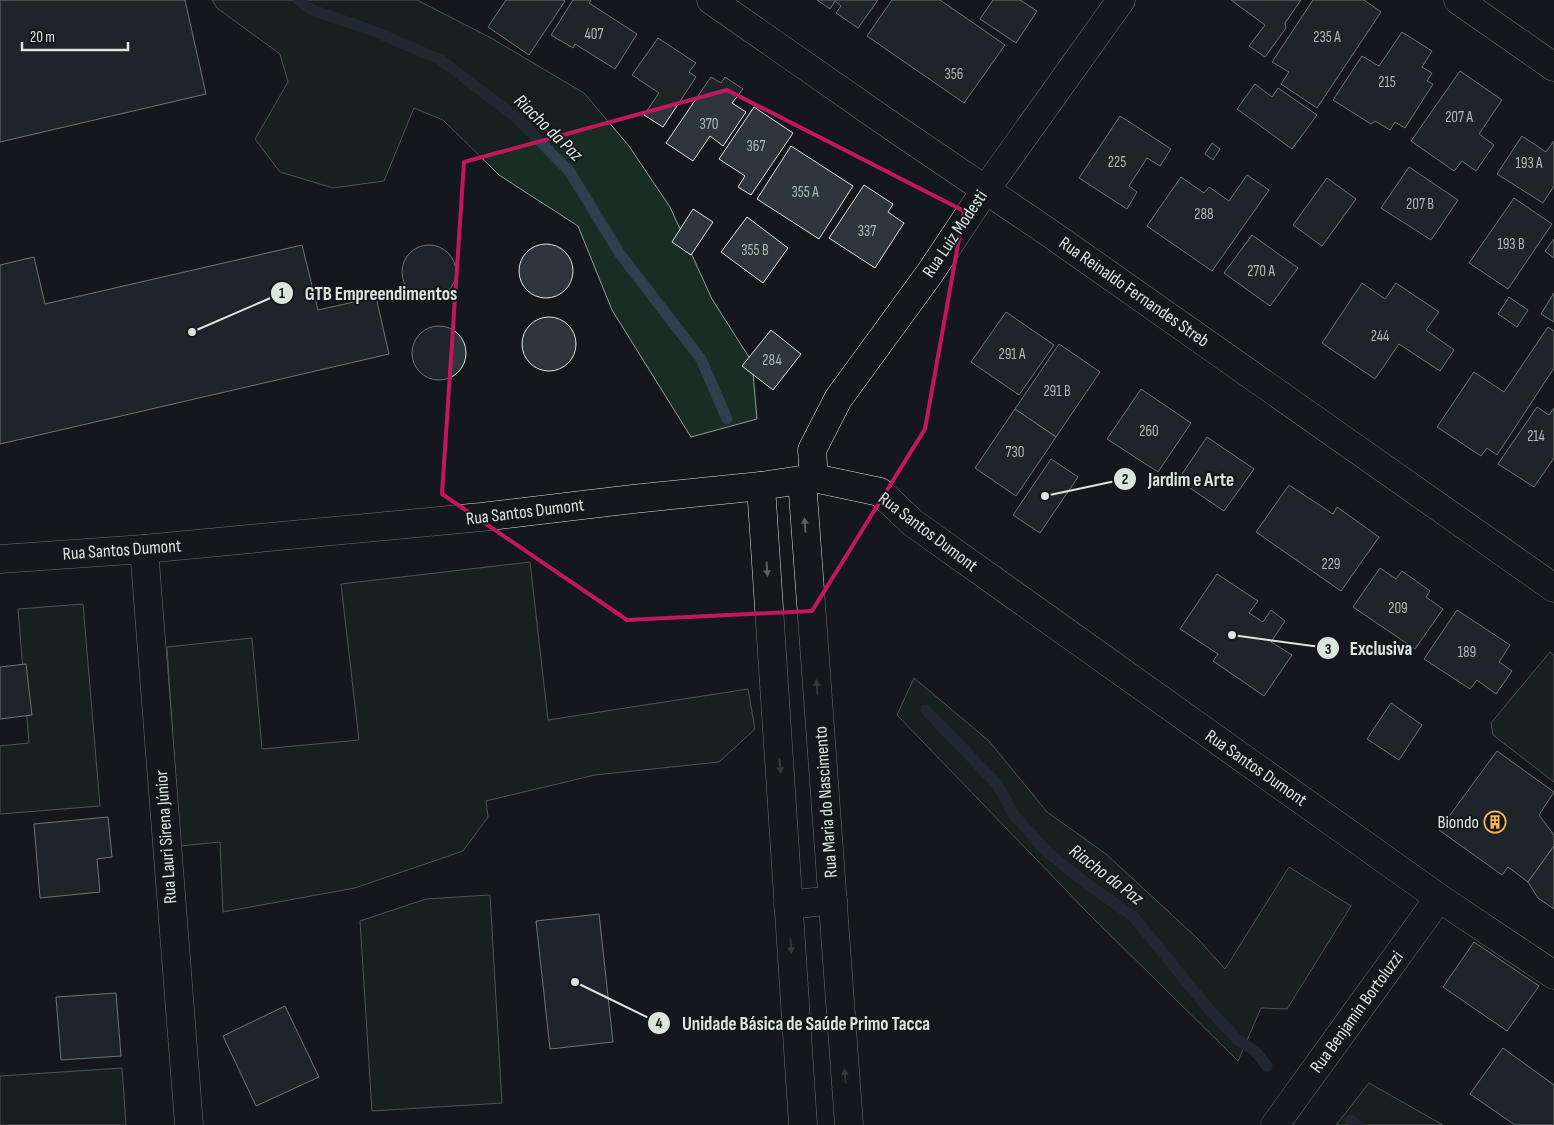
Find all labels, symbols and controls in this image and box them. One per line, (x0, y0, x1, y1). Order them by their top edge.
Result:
scale bar (22, 20, 129, 52)
house number: 407 (585, 25, 603, 44)
text: 20 m (30, 28, 55, 47)
house number: 235 A (1313, 28, 1341, 47)
house number: 356 (945, 65, 963, 84)
house number: 215 (1378, 73, 1396, 92)
water label: Riacho da Paz (509, 90, 588, 167)
house number: 207 A (1445, 108, 1473, 127)
house number: 370 (700, 115, 718, 134)
house number: 367 (747, 137, 765, 156)
house number: 225 (1108, 153, 1126, 172)
house number: 193 A (1516, 154, 1543, 173)
house number: 355 A (791, 183, 819, 202)
street label: Rua Luiz Modesti (918, 186, 992, 282)
house number: 207 B (1406, 195, 1434, 214)
house number: 288 (1194, 205, 1214, 224)
house number: 337 (858, 222, 876, 241)
street label: Rua Reinaldo Fernandes Streb (1055, 232, 1213, 352)
house number: 193 B (1497, 235, 1525, 254)
house number: 355 B (741, 241, 769, 260)
house number: 270 A (1247, 262, 1275, 281)
callout: GTB Empreendimentos (269, 276, 467, 310)
text: GTB Empreendimentos (305, 283, 457, 306)
text: 1 (279, 284, 285, 303)
house number: 244 (1371, 327, 1389, 346)
house number: 291 A (999, 345, 1026, 364)
house number: 284 (762, 351, 782, 370)
house number: 291 B (1043, 382, 1071, 401)
house number: 260 (1139, 422, 1159, 441)
house number: 214 (1527, 427, 1545, 446)
house number: 730 (1006, 443, 1025, 462)
callout: Jardim e Arte (1113, 462, 1244, 496)
text: Jardim e Arte (1147, 469, 1234, 492)
text: 2 (1122, 470, 1128, 489)
street label: Rua Santos Dumont (874, 488, 982, 576)
street label: Rua Santos Dumont (465, 494, 586, 530)
one-way arrow (801, 517, 809, 533)
street label: Rua Santos Dumont (62, 535, 183, 565)
house number: 229 (1321, 555, 1341, 574)
one-way arrow (763, 562, 771, 578)
house number: 209 (1388, 599, 1408, 618)
callout: Exclusiva (1315, 631, 1423, 665)
text: Exclusiva (1350, 638, 1412, 661)
text: 3 (1325, 640, 1332, 659)
house number: 189 (1458, 643, 1476, 662)
one-way arrow (813, 679, 821, 695)
street label: Rua Maria do Nascimento (810, 725, 842, 879)
street label: Rua Santos Dumont (1201, 725, 1311, 811)
one-way arrow (776, 759, 784, 775)
street label: Rua Lauri Sirena Júnior (151, 770, 181, 904)
building icon: Biondo (1483, 810, 1507, 834)
place label: Biondo (1437, 812, 1479, 833)
water label: Riacho da Paz (1065, 840, 1149, 911)
one-way arrow (787, 938, 795, 954)
street label: Rua Benjamin Bortoluzzi (1306, 947, 1408, 1077)
callout: Unidade Básica de Saúde Primo Tacca (647, 1006, 940, 1040)
text: Unidade Básica de Saúde Primo Tacca (682, 1013, 930, 1036)
text: 4 (656, 1014, 663, 1033)
one-way arrow (841, 1068, 849, 1084)

